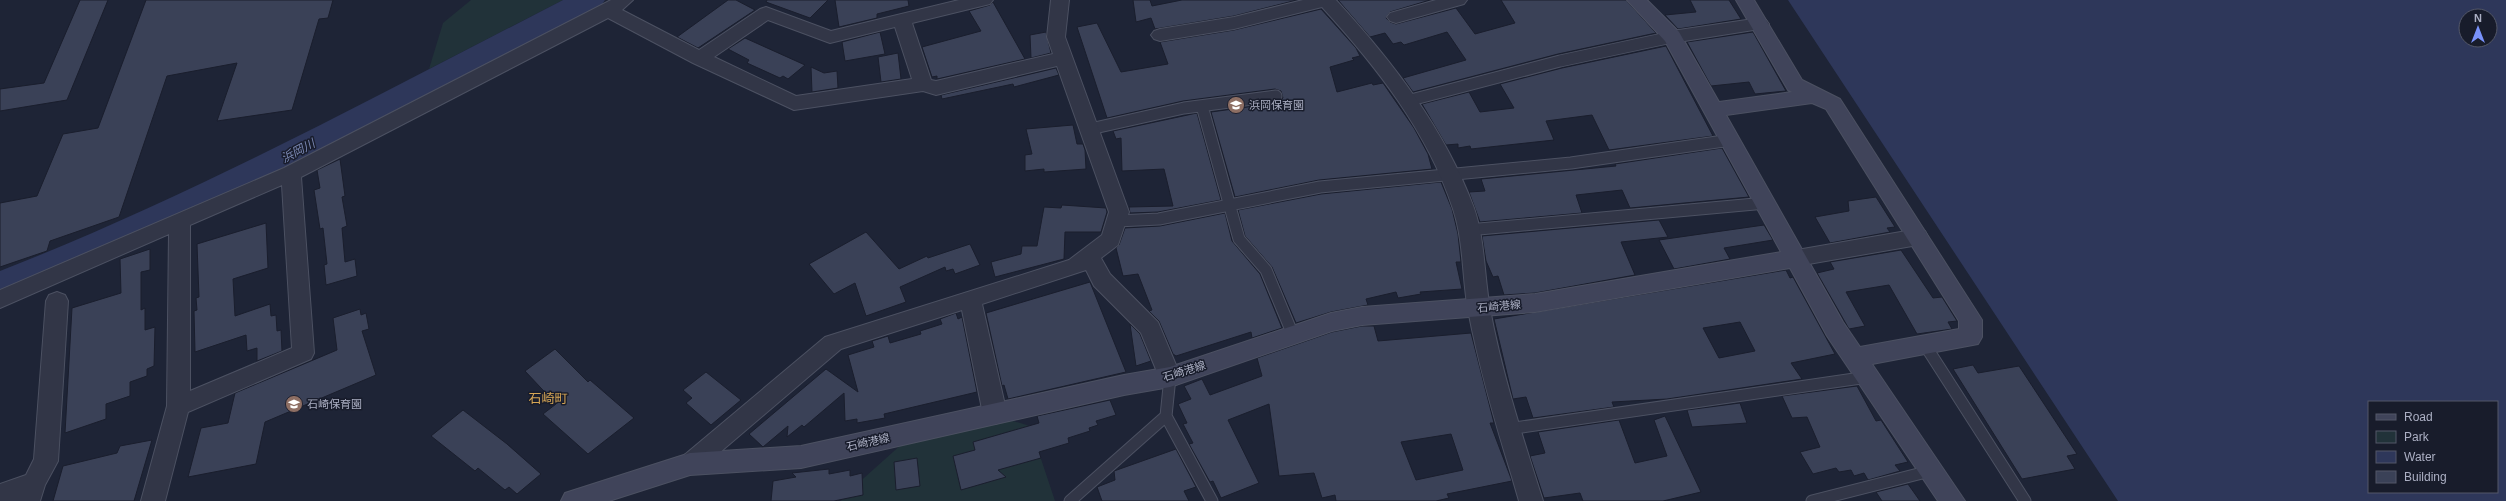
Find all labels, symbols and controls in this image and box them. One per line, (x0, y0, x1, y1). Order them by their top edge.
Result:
north arrow (2458, 8, 2498, 48)
text: N (2474, 12, 2482, 24)
school or university icon: 浜岡保育園 (1226, 95, 1246, 115)
place label: 浜岡保育園 (1249, 99, 1304, 111)
water label: 浜岡川 (279, 135, 319, 166)
street label: 石崎港線 (1477, 298, 1521, 314)
street label: 石崎港線 (1161, 359, 1207, 383)
district label: 石崎町 (528, 391, 568, 406)
school or university icon: 石崎保育園 (284, 394, 304, 414)
place label: 石崎保育園 (307, 398, 362, 410)
legend (2368, 401, 2498, 493)
text: Road (2404, 410, 2433, 424)
text: Park (2404, 430, 2430, 444)
street label: 石崎港線 (845, 431, 891, 453)
text: Water (2404, 450, 2436, 464)
text: Building (2404, 470, 2447, 484)

